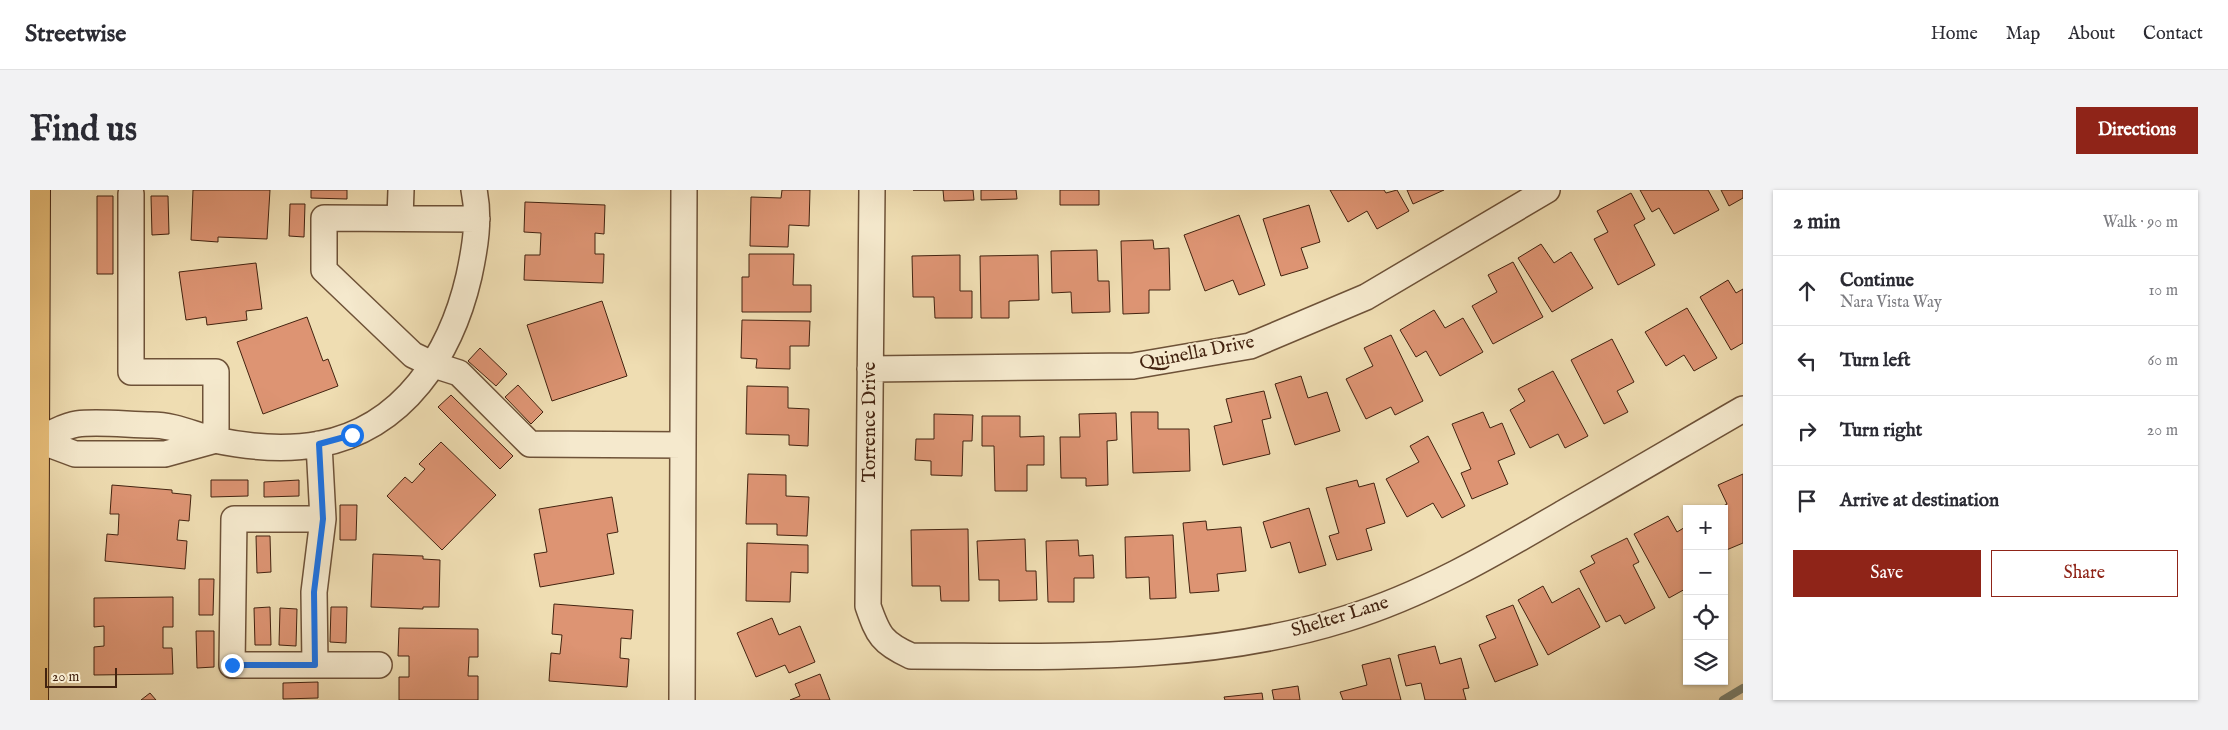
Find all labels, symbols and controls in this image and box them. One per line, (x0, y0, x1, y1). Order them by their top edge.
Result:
text: Streetwise (25, 19, 126, 50)
text: Home (1931, 23, 1978, 46)
text: Map (2006, 23, 2040, 46)
text: About (2068, 23, 2115, 46)
text: Contact (2143, 23, 2203, 46)
button: Directions (2076, 107, 2198, 154)
text: Find us (30, 108, 137, 153)
text: 2 min (1793, 209, 1840, 236)
text: Walk · 90 m (2103, 213, 2178, 233)
text: Continue (1840, 269, 1914, 293)
icon: ahead (1793, 277, 1821, 305)
text: 10 m (2148, 281, 2178, 301)
text: Nara Vista Way (1840, 293, 1942, 313)
street label: Quinella Drive (1138, 330, 1257, 376)
icon: left (1793, 347, 1821, 375)
text: Turn left (1840, 349, 1911, 373)
text: 60 m (2148, 351, 2178, 371)
street label: Torrence Drive (858, 362, 882, 482)
icon: right (1793, 417, 1821, 445)
text: Turn right (1840, 419, 1922, 443)
text: 20 m (2147, 421, 2178, 441)
route start (341, 424, 364, 447)
icon: arrive (1793, 487, 1821, 515)
text: Arrive at destination (1840, 489, 1999, 513)
map controls (1683, 505, 1728, 685)
button: + (1683, 505, 1728, 550)
button: − (1683, 550, 1728, 595)
button: Save (1793, 550, 1981, 597)
button: Share (1991, 550, 2178, 597)
street label: Shelter Lane (1288, 591, 1392, 643)
button: locate (1683, 595, 1728, 640)
button: layers (1683, 640, 1728, 685)
route end (221, 654, 244, 677)
scale bar (45, 665, 118, 688)
text: 20 m (52, 668, 79, 686)

